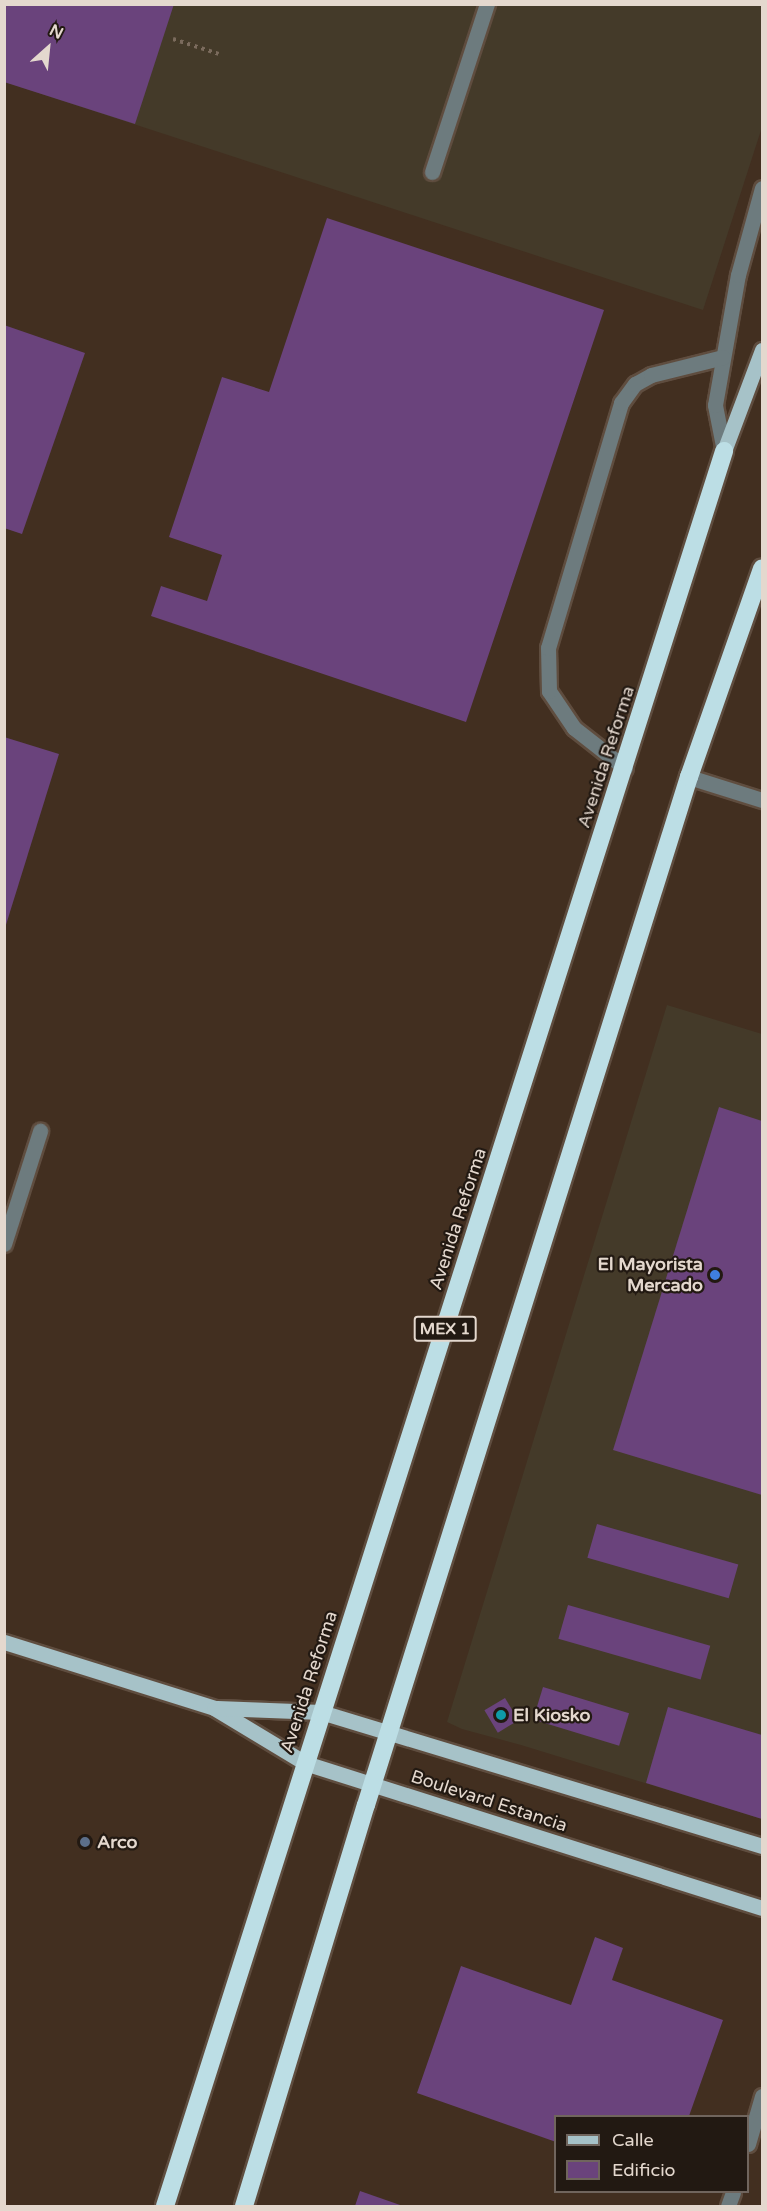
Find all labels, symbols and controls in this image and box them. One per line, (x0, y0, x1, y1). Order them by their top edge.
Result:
north arrow (18, 18, 78, 78)
text: N (46, 20, 66, 44)
street label: Avenida Reforma (573, 683, 639, 831)
street label: Avenida Reforma (425, 1145, 491, 1293)
place label: El Mayorista Mercado (598, 1254, 703, 1296)
marker: El Mayorista Mercado (708, 1268, 722, 1282)
road number: MEX 1 (414, 1316, 476, 1342)
street label: Avenida Reforma (276, 1608, 342, 1756)
place label: El Kiosko (513, 1704, 590, 1726)
marker: El Kiosko (494, 1708, 508, 1722)
street label: Boulevard Estancia (408, 1766, 570, 1836)
place label: Arco (97, 1831, 137, 1853)
marker: Arco (78, 1835, 92, 1849)
legend (554, 2115, 749, 2193)
text: Calle (612, 2129, 654, 2151)
text: Edificio (612, 2159, 676, 2181)

